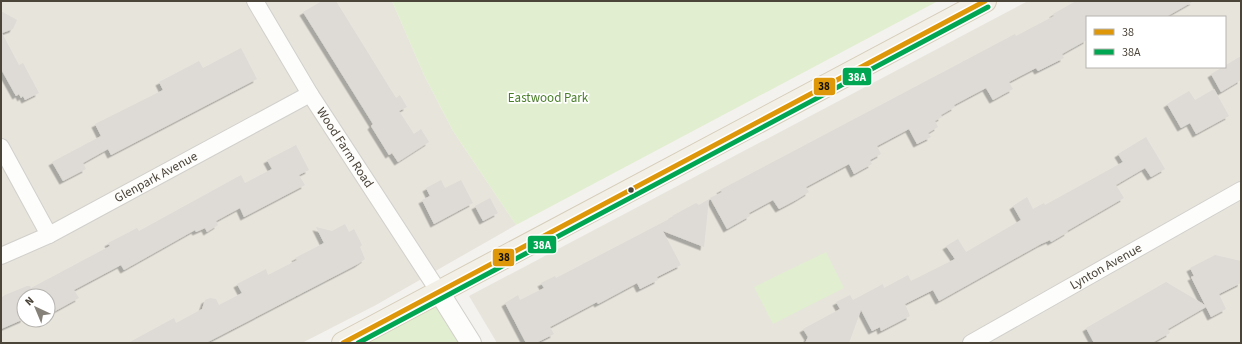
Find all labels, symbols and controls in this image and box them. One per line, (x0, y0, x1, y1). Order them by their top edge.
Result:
legend (1086, 16, 1226, 68)
text: 38 (1122, 24, 1134, 41)
text: 38A (1122, 44, 1141, 61)
line badge: 38A (842, 67, 872, 86)
text: 38A (848, 70, 867, 85)
line badge: 38 (813, 77, 836, 96)
text: 38 (818, 79, 830, 94)
park label: Eastwood Park (508, 89, 589, 107)
street label: Wood Farm Road (312, 104, 378, 191)
street label: Glenpark Avenue (111, 147, 201, 207)
unlabelled marker (626, 185, 636, 195)
line badge: 38A (527, 235, 557, 254)
text: 38A (533, 238, 552, 253)
street label: Lynton Avenue (1067, 239, 1145, 294)
line badge: 38 (492, 248, 515, 267)
text: 38 (498, 250, 510, 265)
north arrow (16, 288, 56, 328)
text: N (22, 293, 37, 309)

